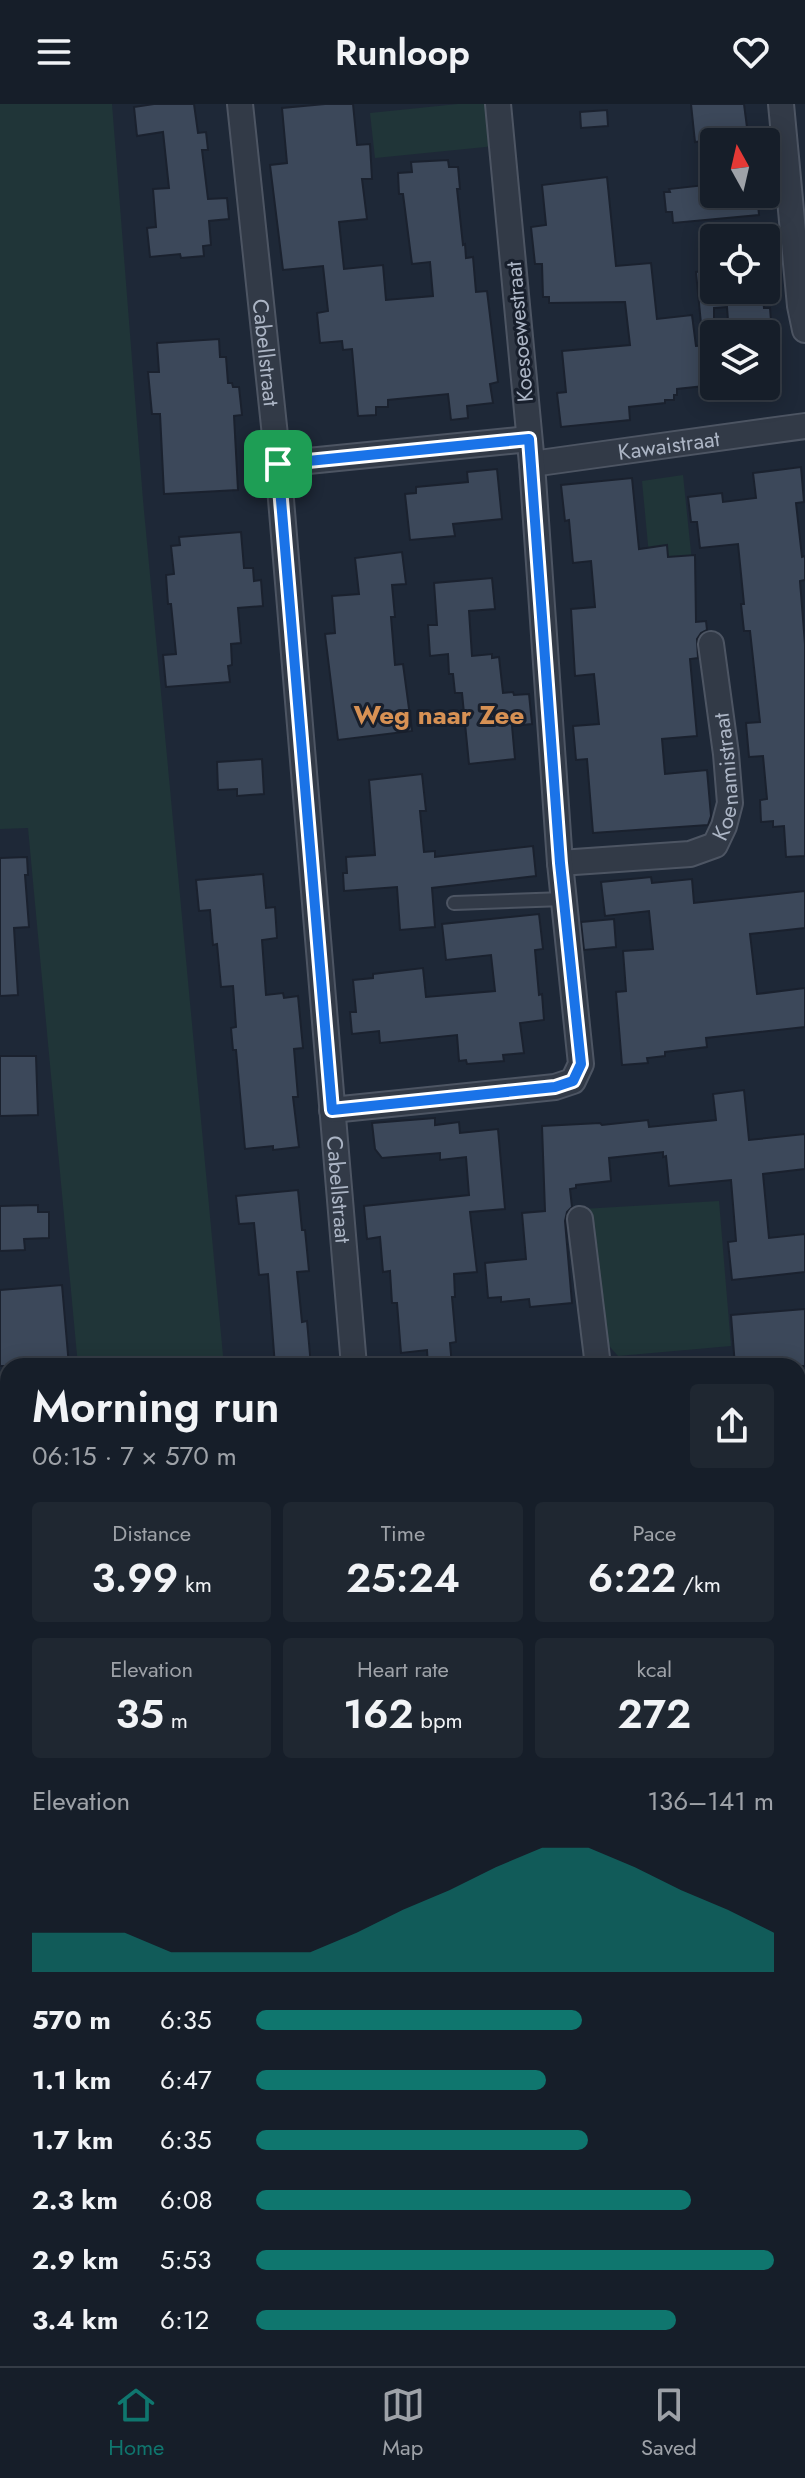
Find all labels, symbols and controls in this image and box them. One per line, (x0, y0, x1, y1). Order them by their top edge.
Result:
text: Runloop (335, 26, 470, 78)
icon: menu (32, 30, 76, 74)
icon: heart (729, 30, 773, 74)
north arrow (700, 128, 780, 208)
map controls (700, 128, 780, 400)
button: locate (700, 224, 780, 304)
street label: Koesoewestraat (497, 260, 541, 404)
street label: Cabellstraat (245, 297, 288, 409)
button: layers (700, 320, 780, 400)
street label: Kawaistraat (616, 422, 722, 468)
pin (244, 430, 312, 498)
icon: arrive (256, 442, 300, 486)
district label: Weg naar Zee (354, 696, 524, 734)
street label: Koenamistraat (704, 710, 746, 846)
street label: Cabellstraat (319, 1134, 360, 1245)
text: Morning run (32, 1375, 280, 1439)
button: share (690, 1384, 774, 1468)
text: 06:15 · 7 × 570 m (32, 1437, 237, 1475)
text: Distance (112, 1517, 191, 1549)
text: Time (381, 1517, 425, 1549)
text: Pace (632, 1517, 676, 1549)
text: 3.99 (91, 1549, 178, 1607)
text: 25:24 (346, 1549, 460, 1607)
text: 6:22 (588, 1549, 676, 1607)
text: km (178, 1568, 212, 1600)
text: /km (676, 1568, 721, 1600)
text: Elevation (110, 1653, 193, 1685)
text: Heart rate (357, 1653, 449, 1685)
text: kcal (637, 1653, 672, 1685)
text: 35 (115, 1685, 164, 1743)
text: 162 (343, 1685, 414, 1743)
text: 272 (618, 1685, 691, 1743)
text: m (164, 1704, 188, 1736)
text: bpm (414, 1704, 463, 1736)
text: Elevation (32, 1782, 130, 1820)
text: 136–141 m (647, 1782, 774, 1820)
text: 570 m (32, 2001, 111, 2039)
text: 6:35 (160, 2001, 212, 2039)
text: 1.1 km (32, 2061, 111, 2099)
text: 6:47 (160, 2061, 212, 2099)
text: 1.7 km (32, 2121, 113, 2159)
text: 6:35 (160, 2121, 212, 2159)
text: 2.3 km (32, 2181, 118, 2219)
text: 6:08 (160, 2181, 213, 2219)
text: 2.9 km (32, 2241, 119, 2279)
text: 5:53 (160, 2241, 211, 2279)
text: 3.4 km (32, 2301, 118, 2339)
text: 6:12 (160, 2301, 209, 2339)
tab: Home (108, 2383, 164, 2463)
tab: Map (381, 2383, 425, 2463)
tab: Saved (641, 2383, 697, 2463)

